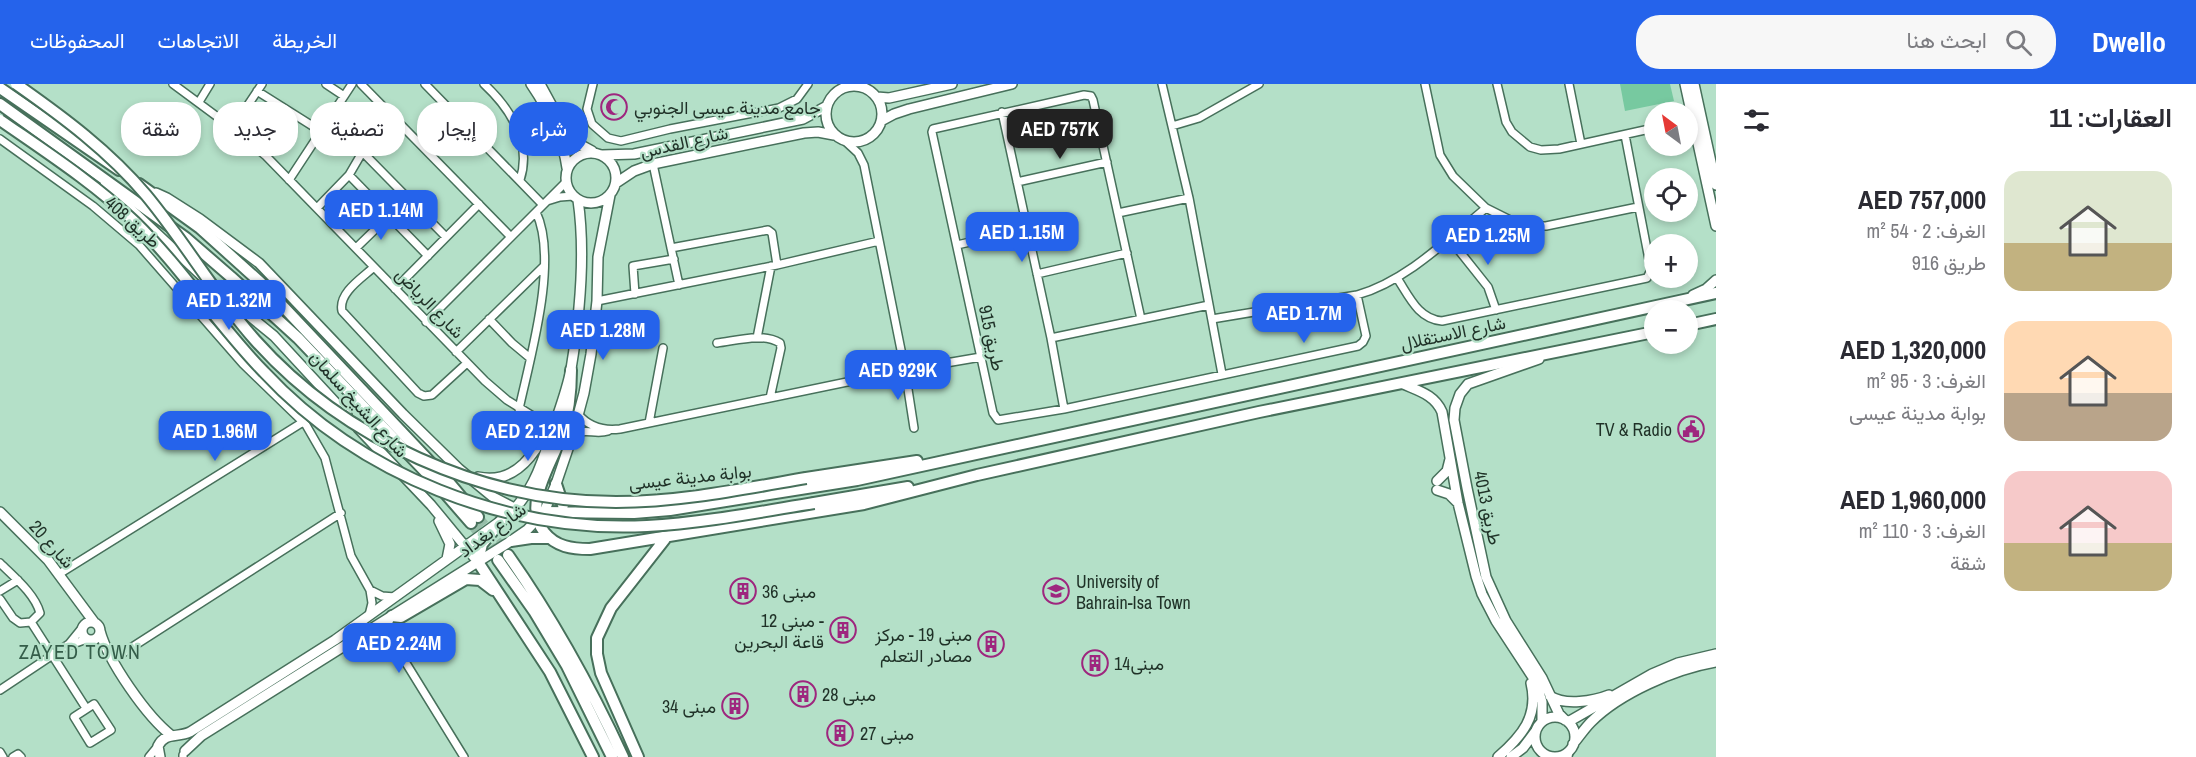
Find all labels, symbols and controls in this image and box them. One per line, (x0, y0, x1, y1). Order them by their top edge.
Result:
search box (1636, 15, 2056, 69)
text: Dwello (2092, 23, 2166, 61)
text: ابحث هنا (1906, 25, 1987, 55)
text: المحفوظات (30, 26, 125, 55)
text: الاتجاهات (158, 26, 239, 55)
text: الخريطة (272, 26, 337, 55)
icon: search (2002, 26, 2035, 59)
mosque icon: جامع مدينة عيسى الجنوبي (599, 92, 629, 122)
place label: جامع مدينة عيسى الجنوبي (634, 95, 821, 123)
text: العقارات: 11 (2049, 100, 2172, 135)
chip: شقة (121, 102, 201, 156)
chip: جديد (213, 102, 298, 156)
chip: تصفية (310, 102, 405, 156)
chip: إيجار (417, 102, 497, 156)
chip: شراء (509, 102, 588, 156)
north arrow (1644, 102, 1698, 156)
map controls (1644, 102, 1698, 354)
icon: filters (1740, 104, 1773, 137)
pin: AED 757K (998, 109, 1122, 160)
text: AED 757K (1021, 115, 1099, 142)
street label: شارع القدس (638, 120, 730, 164)
button: locate (1644, 168, 1698, 222)
text: AED 757,000 (1858, 182, 1986, 217)
street label: طريق 408 (100, 190, 166, 254)
pin: AED 1.14M (312, 190, 450, 241)
icon: home (2052, 195, 2124, 267)
text: AED 1.14M (339, 196, 423, 223)
pin: AED 1.15M (953, 212, 1091, 263)
pin: AED 1.25M (1419, 215, 1557, 266)
text: الغرف: 2 · 54 m² (1867, 217, 1986, 244)
text: AED 1.15M (980, 218, 1064, 245)
text: AED 1.25M (1446, 221, 1530, 248)
button: + (1644, 234, 1698, 288)
text: طريق 916 (1912, 249, 1986, 276)
street label: شارع الرياض (390, 262, 470, 344)
pin: AED 1.32M (160, 280, 298, 331)
text: AED 1.32M (187, 286, 271, 313)
pin: AED 1.7M (1242, 293, 1366, 344)
text: AED 1.7M (1266, 299, 1342, 326)
button: − (1644, 300, 1698, 354)
street label: طريق 915 (973, 303, 1011, 373)
pin: AED 1.28M (534, 310, 672, 361)
street label: شارع الاستقلال (1398, 310, 1508, 356)
text: AED 1.28M (561, 316, 645, 343)
text: AED 1,320,000 (1840, 332, 1986, 367)
street label: شارع الشيخ سلمان (304, 345, 414, 463)
icon: home (2052, 345, 2124, 417)
pin: AED 929K (836, 350, 960, 401)
text: AED 929K (859, 356, 937, 383)
text: الغرف: 3 · 95 m² (1867, 367, 1986, 394)
text: بوابة مدينة عيسى (1849, 399, 1986, 426)
pin: AED 1.96M (146, 411, 284, 462)
pin: AED 2.12M (459, 411, 597, 462)
public building icon: TV & Radio (1676, 414, 1706, 444)
text: AED 1.96M (173, 417, 257, 444)
text: AED 2.12M (486, 417, 570, 444)
place label: TV & Radio (1596, 417, 1672, 442)
street label: بوابة مدينة عيسى (627, 458, 753, 496)
street label: طريق 4013 (1468, 469, 1508, 547)
text: AED 1,960,000 (1840, 482, 1986, 517)
icon: home (2052, 495, 2124, 567)
street label: شارع بغداد (453, 497, 531, 563)
street label: شارع 20 (24, 515, 80, 573)
text: الغرف: 3 · 110 m² (1859, 517, 1986, 544)
text: شقة (1950, 549, 1986, 576)
place label: University of Bahrain-Isa Town (1076, 569, 1191, 615)
building icon: مبنى 36 (728, 576, 758, 606)
school or university icon: University of Bahrain-Isa Town (1041, 576, 1071, 606)
place label: مبنى 36 (762, 579, 816, 604)
place label: مبنى 12 - قاعة البحرين (734, 608, 824, 654)
building icon: مبنى 12 - قاعة البحرين (828, 615, 858, 645)
place label: مبنى 19 - مركز مصادر التعلم (874, 622, 972, 668)
pin: AED 2.24M (330, 623, 468, 674)
text: AED 2.24M (357, 629, 441, 656)
building icon: مبنى 19 - مركز مصادر التعلم (976, 629, 1006, 659)
district label: ZAYED TOWN (19, 638, 141, 665)
building icon: مبنى14 (1080, 648, 1110, 678)
place label: مبنى14 (1114, 651, 1164, 676)
building icon: مبنى 28 (788, 679, 818, 709)
place label: مبنى 28 (822, 682, 876, 707)
building icon: مبنى 34 (720, 691, 750, 721)
place label: مبنى 34 (662, 694, 716, 719)
building icon: مبنى 27 (825, 718, 855, 748)
place label: مبنى 27 (860, 721, 914, 746)

